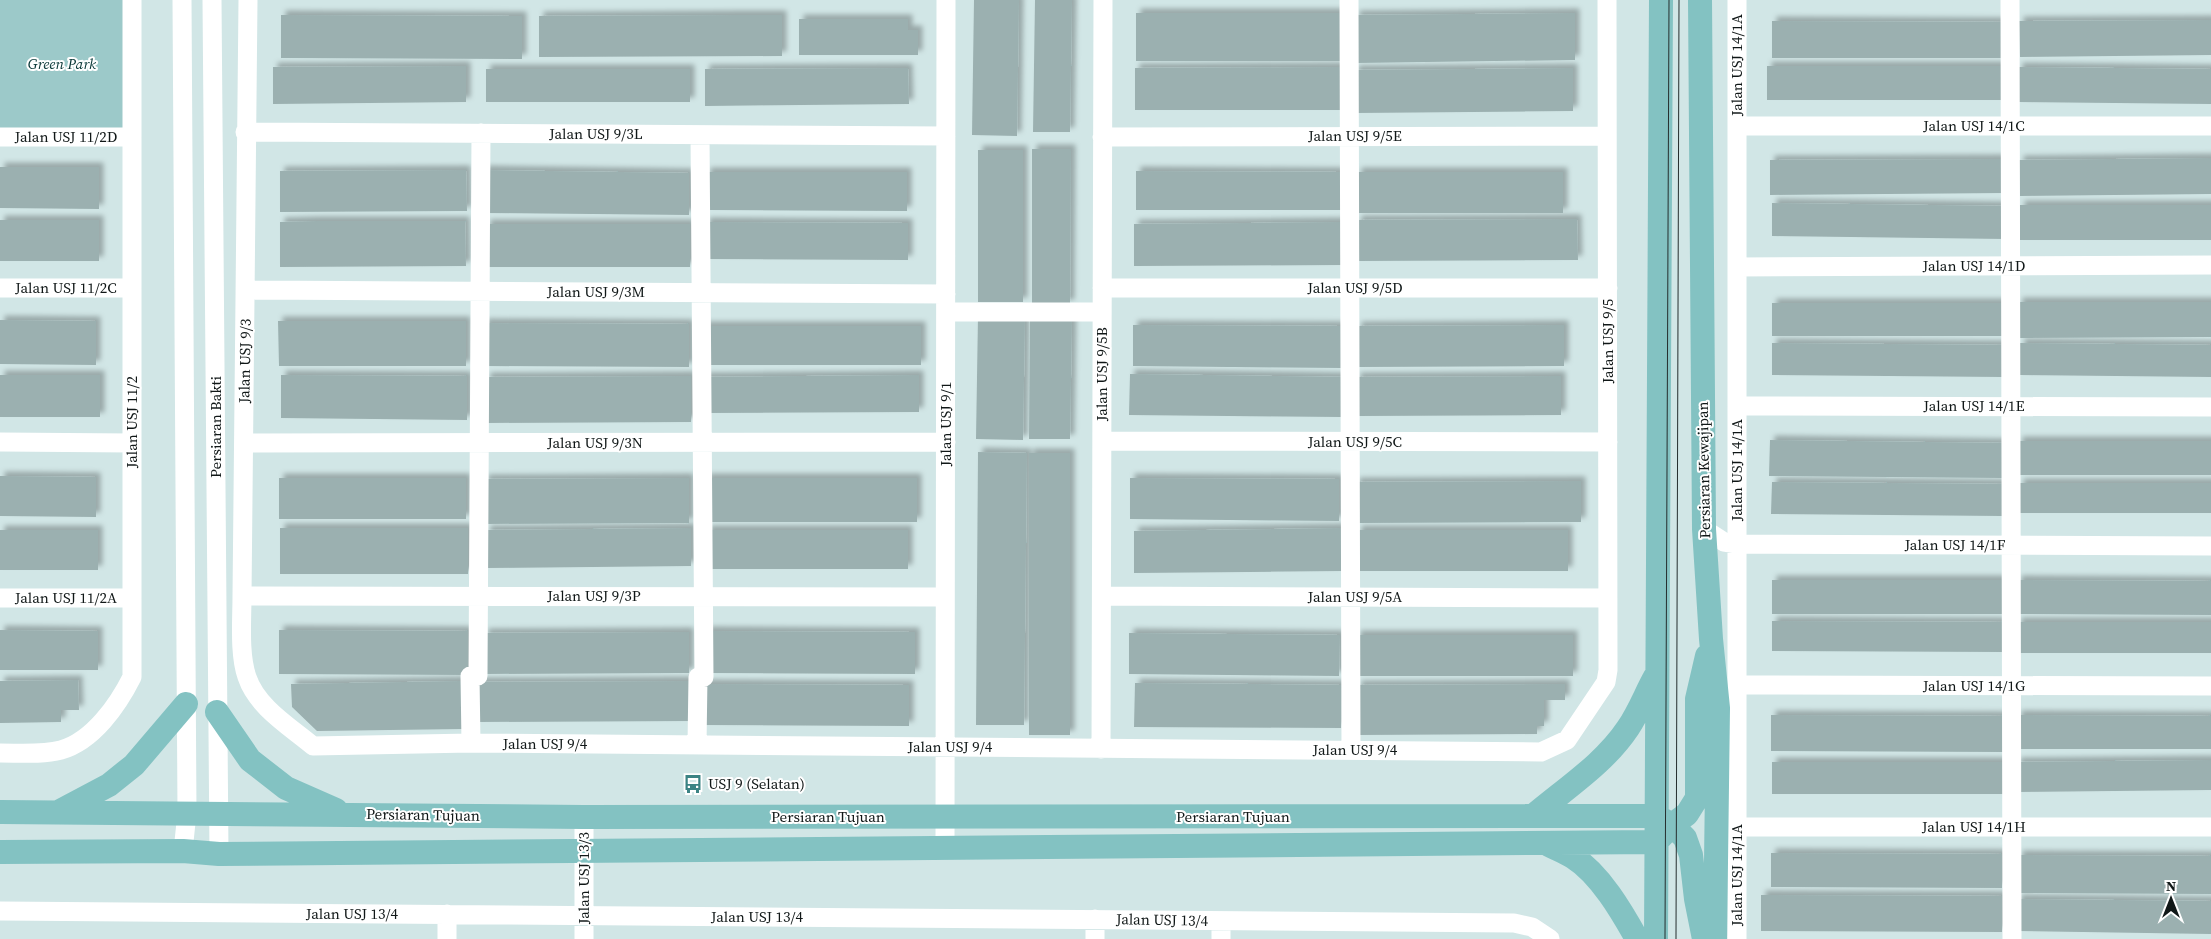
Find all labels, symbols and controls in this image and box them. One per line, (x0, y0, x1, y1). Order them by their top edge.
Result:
street label: Jalan USJ 14/1A (1726, 14, 1747, 117)
park label: Green Park (28, 53, 97, 74)
street label: Jalan USJ 14/1C (1922, 115, 2025, 136)
street label: Jalan USJ 9/3L (548, 123, 643, 144)
street label: Jalan USJ 9/5E (1307, 125, 1402, 146)
street label: Jalan USJ 11/2D (14, 126, 117, 147)
street label: Jalan USJ 14/1D (1922, 255, 2025, 276)
street label: Jalan USJ 11/2C (14, 277, 117, 298)
street label: Jalan USJ 9/5D (1306, 277, 1403, 298)
street label: Jalan USJ 9/3M (546, 281, 645, 302)
street label: Jalan USJ 9/5 (1597, 299, 1618, 384)
street label: Jalan USJ 9/3 (233, 319, 256, 404)
street label: Jalan USJ 9/5B (1091, 327, 1112, 422)
street label: Jalan USJ 11/2 (121, 376, 142, 469)
street label: Persiaran Bakti (205, 376, 226, 478)
street label: Jalan USJ 9/1 (935, 382, 956, 467)
street label: Jalan USJ 14/1E (1922, 395, 2025, 416)
street label: Persiaran Kewajipan (1692, 401, 1715, 539)
street label: Jalan USJ 14/1A (1726, 419, 1747, 522)
street label: Jalan USJ 9/5C (1307, 431, 1402, 452)
street label: Jalan USJ 9/3N (546, 432, 643, 453)
street label: Jalan USJ 14/1F (1904, 534, 2006, 555)
street label: Jalan USJ 9/3P (546, 585, 641, 606)
street label: Jalan USJ 9/5A (1307, 586, 1402, 607)
street label: Jalan USJ 11/2A (14, 587, 117, 608)
street label: Jalan USJ 14/1G (1922, 675, 2025, 696)
street label: Jalan USJ 9/4 (502, 733, 588, 754)
street label: Jalan USJ 9/4 (907, 736, 993, 757)
street label: Jalan USJ 9/4 (1312, 739, 1398, 760)
bus stop icon: USJ 9 (Selatan) (682, 773, 704, 795)
place label: USJ 9 (Selatan) (708, 773, 805, 794)
street label: Persiaran Tujuan (366, 803, 480, 826)
street label: Persiaran Tujuan (771, 806, 885, 827)
street label: Persiaran Tujuan (1176, 806, 1290, 827)
street label: Jalan USJ 14/1H (1921, 816, 2026, 837)
street label: Jalan USJ 14/1A (1726, 824, 1747, 927)
street label: Jalan USJ 13/3 (573, 832, 594, 925)
north arrow (2146, 874, 2196, 924)
text: N (2166, 876, 2176, 896)
street label: Jalan USJ 13/4 (305, 903, 399, 924)
street label: Jalan USJ 13/4 (710, 906, 804, 927)
street label: Jalan USJ 13/4 (1115, 908, 1209, 931)

